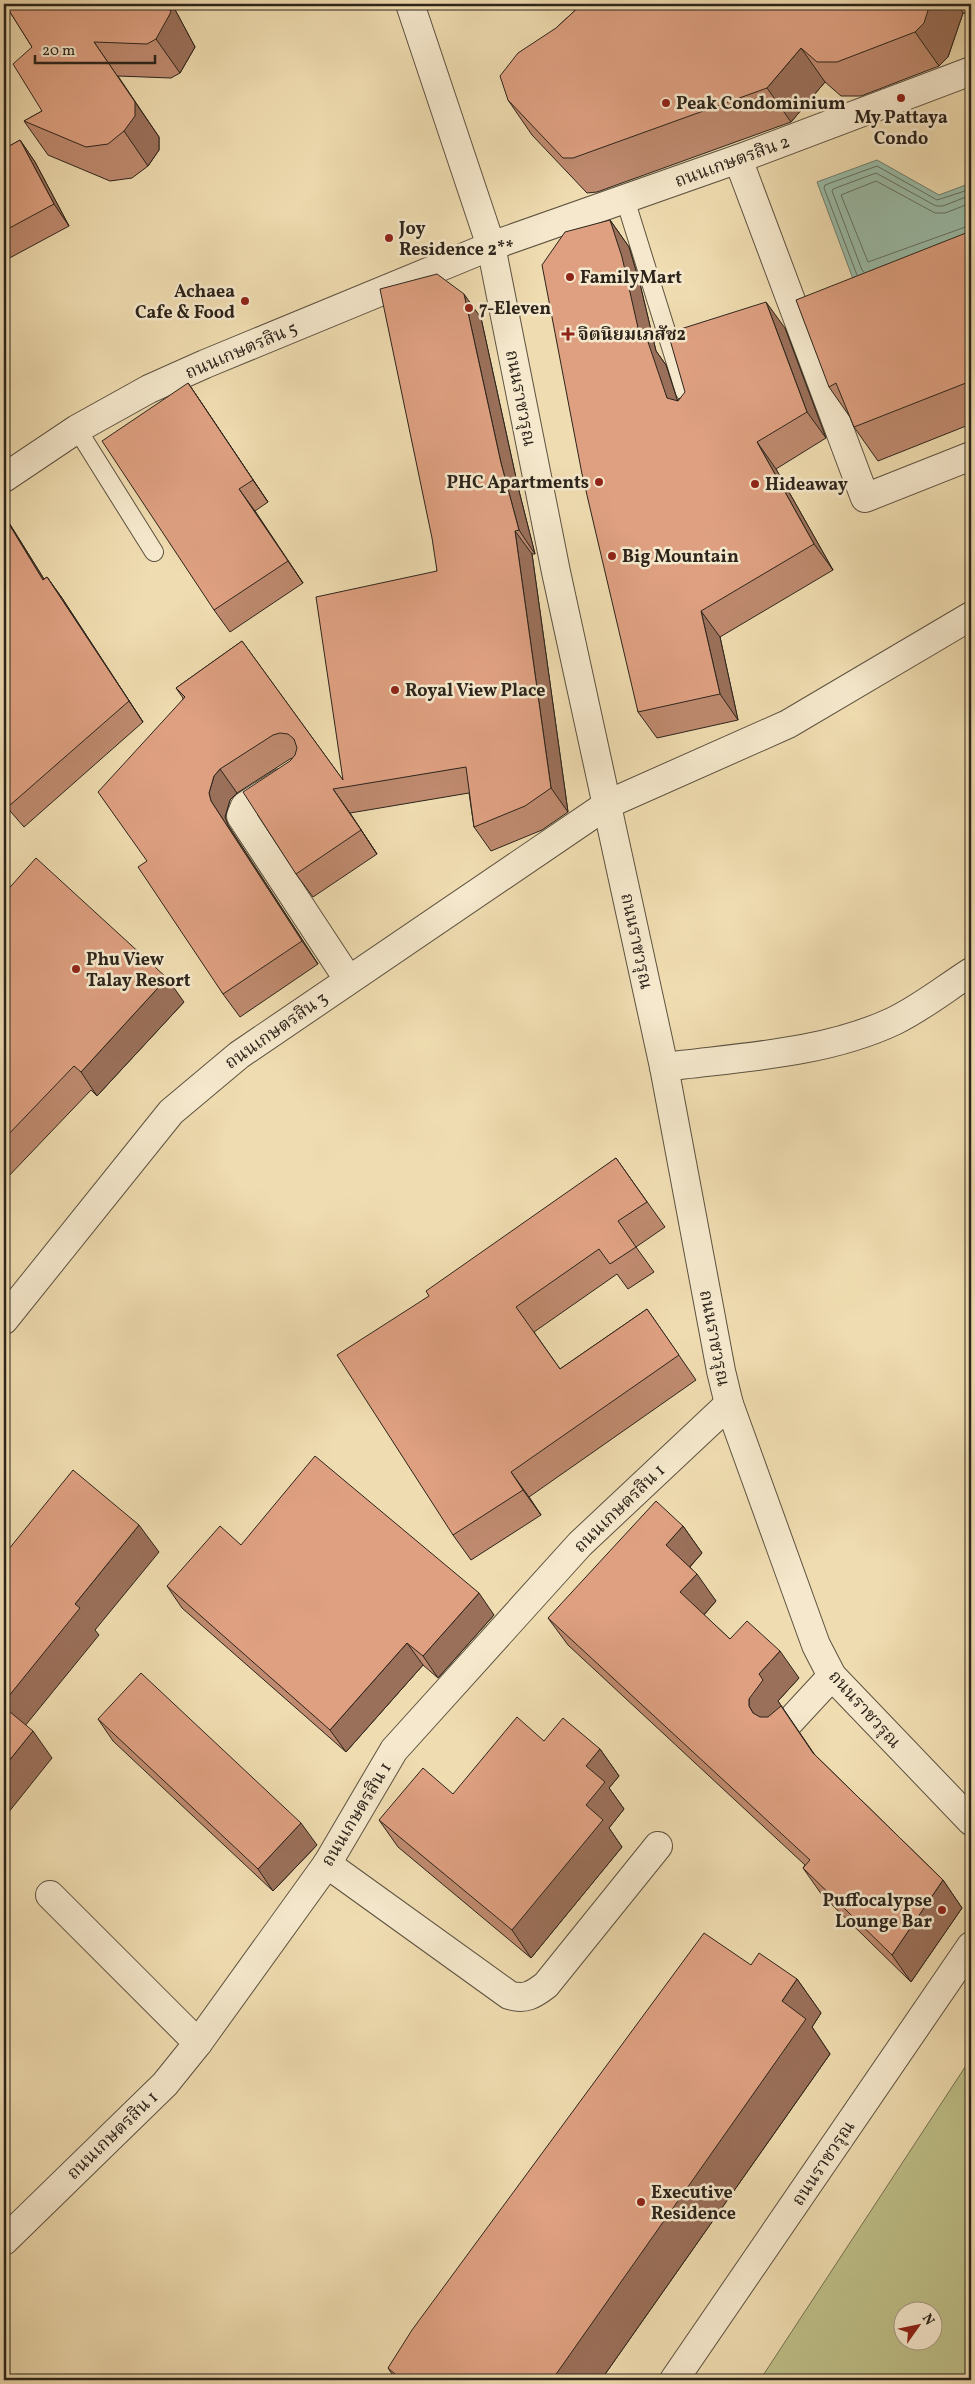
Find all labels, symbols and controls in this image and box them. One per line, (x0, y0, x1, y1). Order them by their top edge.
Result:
scale bar (35, 32, 155, 64)
text: 20 m (42, 41, 75, 62)
place label: Peak Condominium (676, 92, 846, 117)
marker: My Pattaya Condo (895, 92, 907, 104)
marker: Peak Condominium (660, 97, 672, 109)
place label: My Pattaya Condo (854, 106, 948, 152)
street label: ถนนเกษตรสิน 2 (671, 130, 794, 195)
place label: Joy Residence 2** (398, 217, 514, 263)
marker: Joy Residence 2** (383, 232, 395, 244)
place label: FamilyMart (580, 266, 682, 291)
marker: FamilyMart (564, 271, 576, 283)
place label: Achaea Cafe & Food (135, 280, 235, 326)
marker: Achaea Cafe & Food (239, 295, 251, 307)
place label: 7-Eleven (479, 297, 551, 322)
marker: 7-Eleven (463, 302, 475, 314)
street label: ถนนเกษตรสิน 5 (182, 316, 302, 386)
place label: จิตนิยมเภสัช2 (578, 323, 686, 348)
marker: จิตนิยมเภสัช2 (562, 328, 574, 340)
street label: ถนนราชวรุณ (498, 348, 541, 449)
place label: PHC Apartments (447, 471, 589, 496)
place label: Hideaway (765, 473, 848, 498)
marker: PHC Apartments (593, 476, 605, 488)
marker: Hideaway (749, 478, 761, 490)
place label: Big Mountain (622, 545, 739, 570)
marker: Big Mountain (606, 550, 618, 562)
place label: Royal View Place (405, 679, 546, 704)
marker: Royal View Place (389, 684, 401, 696)
street label: ถนนราชวรุณ (613, 891, 658, 992)
place label: Phu View Talay Resort (86, 948, 191, 994)
marker: Phu View Talay Resort (70, 963, 82, 975)
street label: ถนนเกษตรสิน 3 (220, 986, 333, 1076)
street label: ถนนราชวรุณ (692, 1288, 735, 1389)
street label: ถนนเกษตรสิน 1 (569, 1459, 671, 1559)
street label: ถนนราชวรุณ (822, 1665, 906, 1755)
street label: ถนนเกษตรสิน 1 (316, 1758, 398, 1872)
place label: Puffocalypse Lounge Bar (822, 1889, 932, 1935)
marker: Puffocalypse Lounge Bar (936, 1904, 948, 1916)
street label: ถนนเกษตรสิน 1 (62, 2086, 164, 2186)
street label: ถนนราชวรุณ (787, 2116, 862, 2211)
place label: Executive Residence (651, 2181, 736, 2227)
marker: Executive Residence (635, 2196, 647, 2208)
north arrow (892, 2302, 942, 2352)
text: N (917, 2310, 938, 2329)

